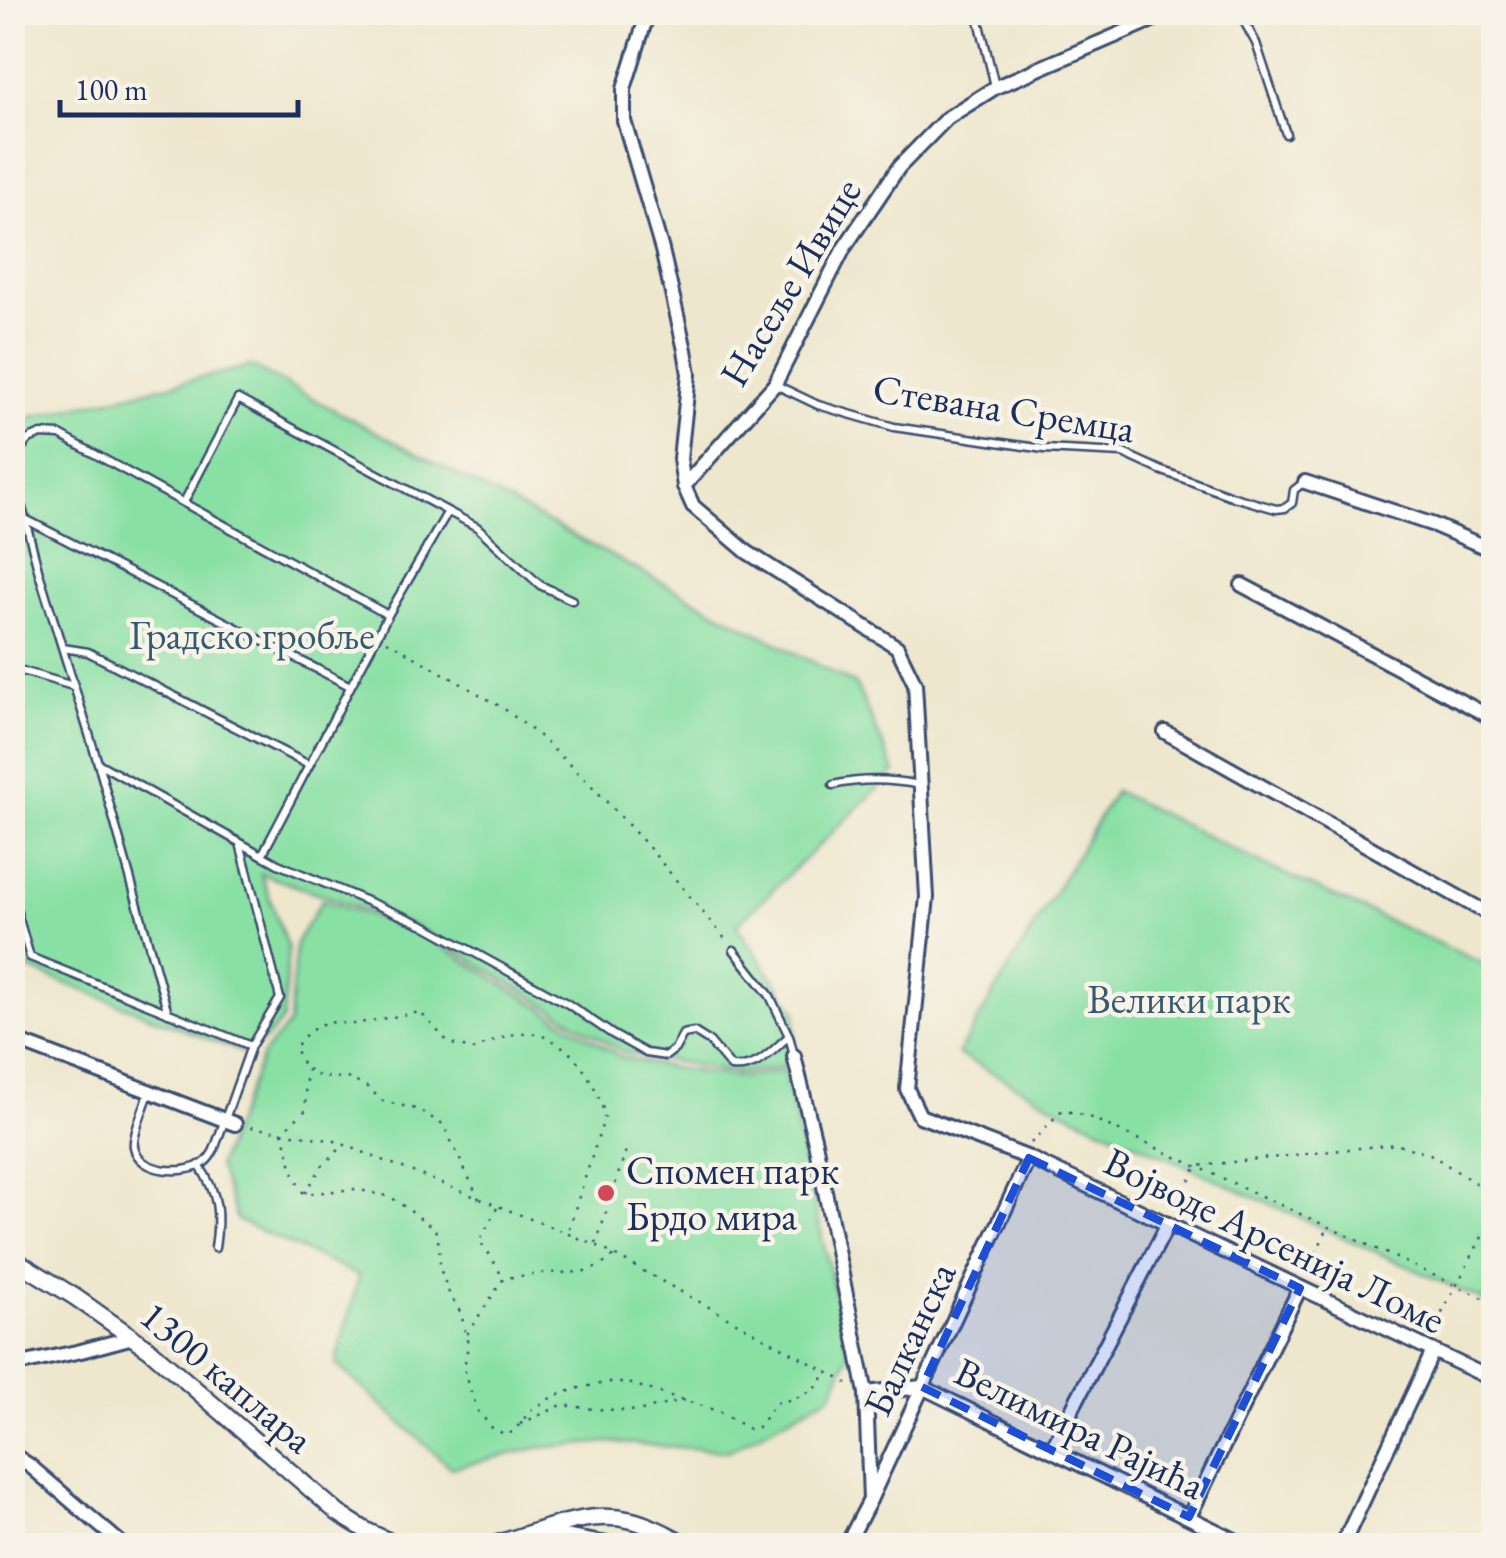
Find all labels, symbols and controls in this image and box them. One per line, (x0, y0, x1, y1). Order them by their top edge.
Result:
scale bar (60, 55, 298, 117)
text: 100 m (75, 70, 148, 109)
street label: Насеље Ивице (707, 168, 873, 396)
street label: Стевана Сремца (869, 362, 1139, 454)
park label: Градско гробље (129, 609, 375, 661)
park label: Велики парк (1087, 973, 1291, 1025)
street label: Војводе Арсенија Ломе (1096, 1135, 1454, 1345)
place label: Спомен парк Брдо мира (626, 1144, 839, 1242)
marker: Спомен парк Брдо мира (595, 1182, 617, 1204)
street label: Балканска (851, 1254, 967, 1424)
street label: 1300 каплара (130, 1289, 324, 1465)
street label: Велимира Рајића (946, 1345, 1214, 1511)

